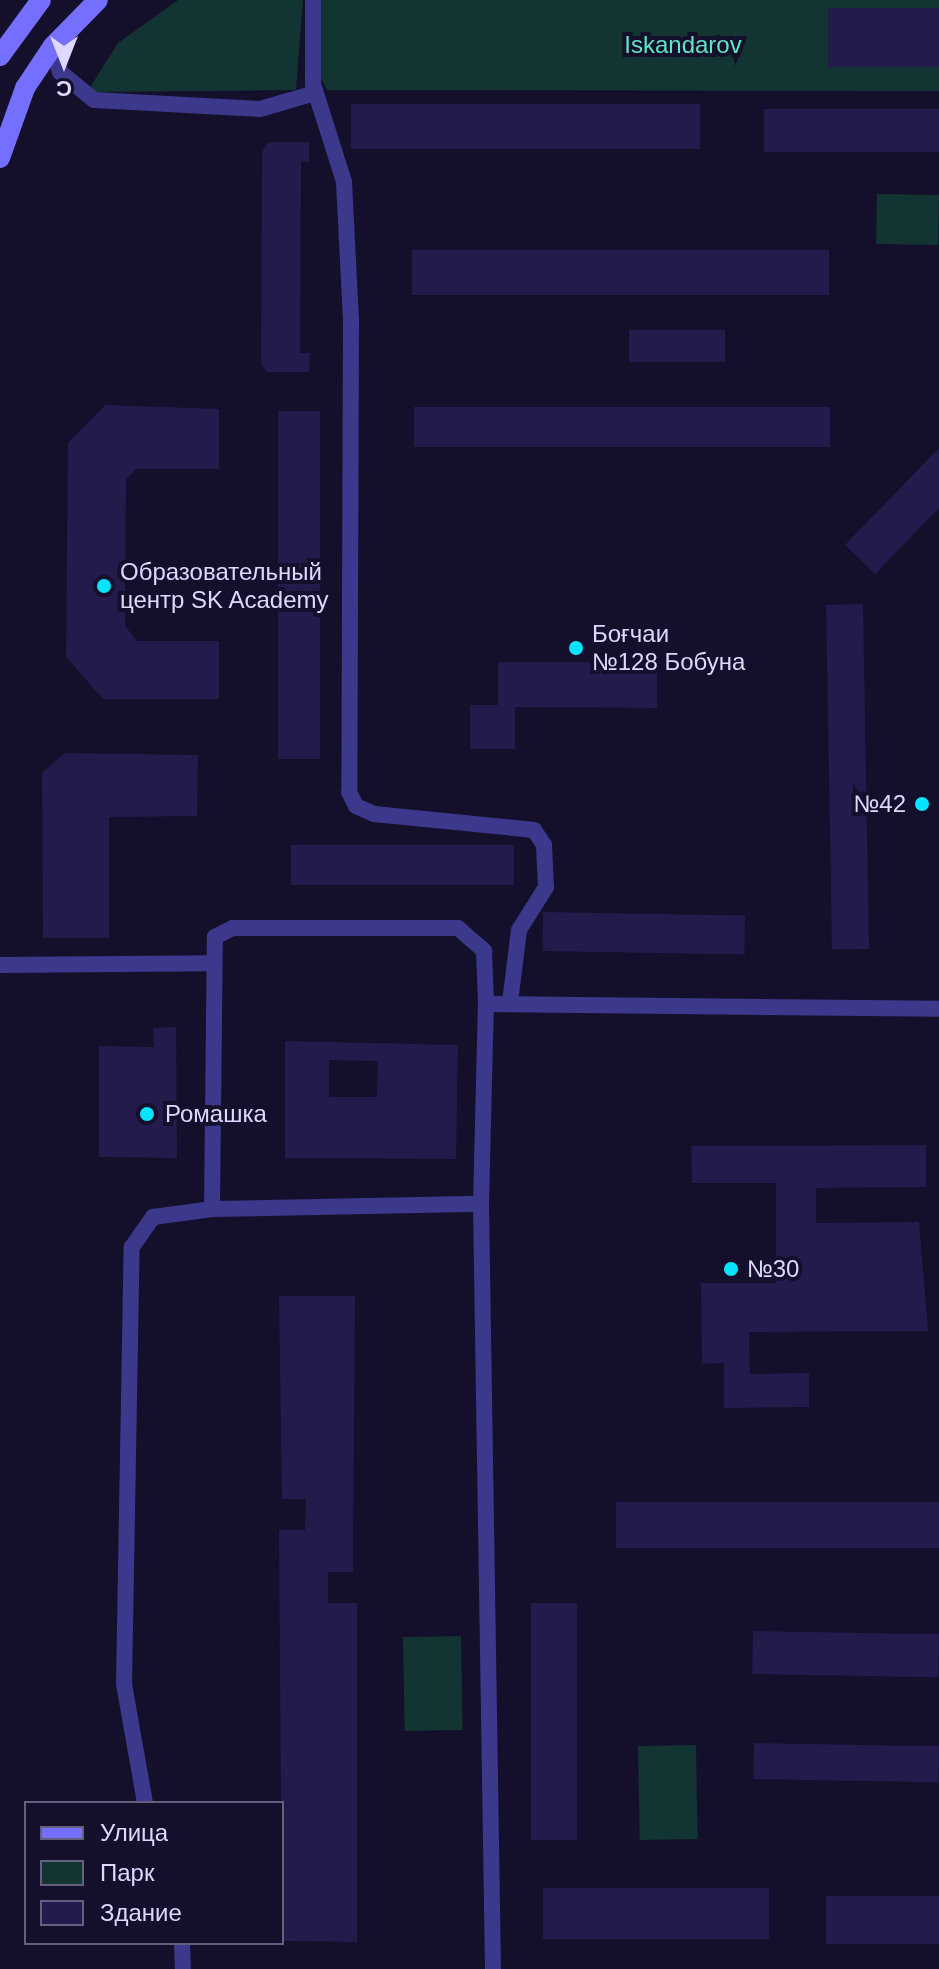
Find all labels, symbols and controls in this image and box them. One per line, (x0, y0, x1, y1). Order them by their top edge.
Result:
north arrow (24, 24, 104, 104)
park label: Iskandarov (624, 31, 742, 59)
text: С (56, 76, 72, 101)
place label: Образовательный центр SK Academy (120, 558, 330, 614)
marker: Образовательный центр SK Academy (95, 577, 113, 595)
place label: Боғчаи №128 Бобуна (592, 620, 745, 676)
marker: Боғчаи №128 Бобуна (567, 639, 585, 657)
place label: №42 (854, 790, 906, 818)
marker: №42 (913, 795, 931, 813)
place label: Ромашка (165, 1100, 267, 1128)
marker: Ромашка (136, 1103, 158, 1125)
place label: №30 (747, 1255, 799, 1283)
marker: №30 (722, 1260, 740, 1278)
legend (24, 1801, 284, 1945)
text: Улица (100, 1819, 168, 1846)
text: Парк (100, 1859, 154, 1886)
text: Здание (100, 1899, 182, 1926)

